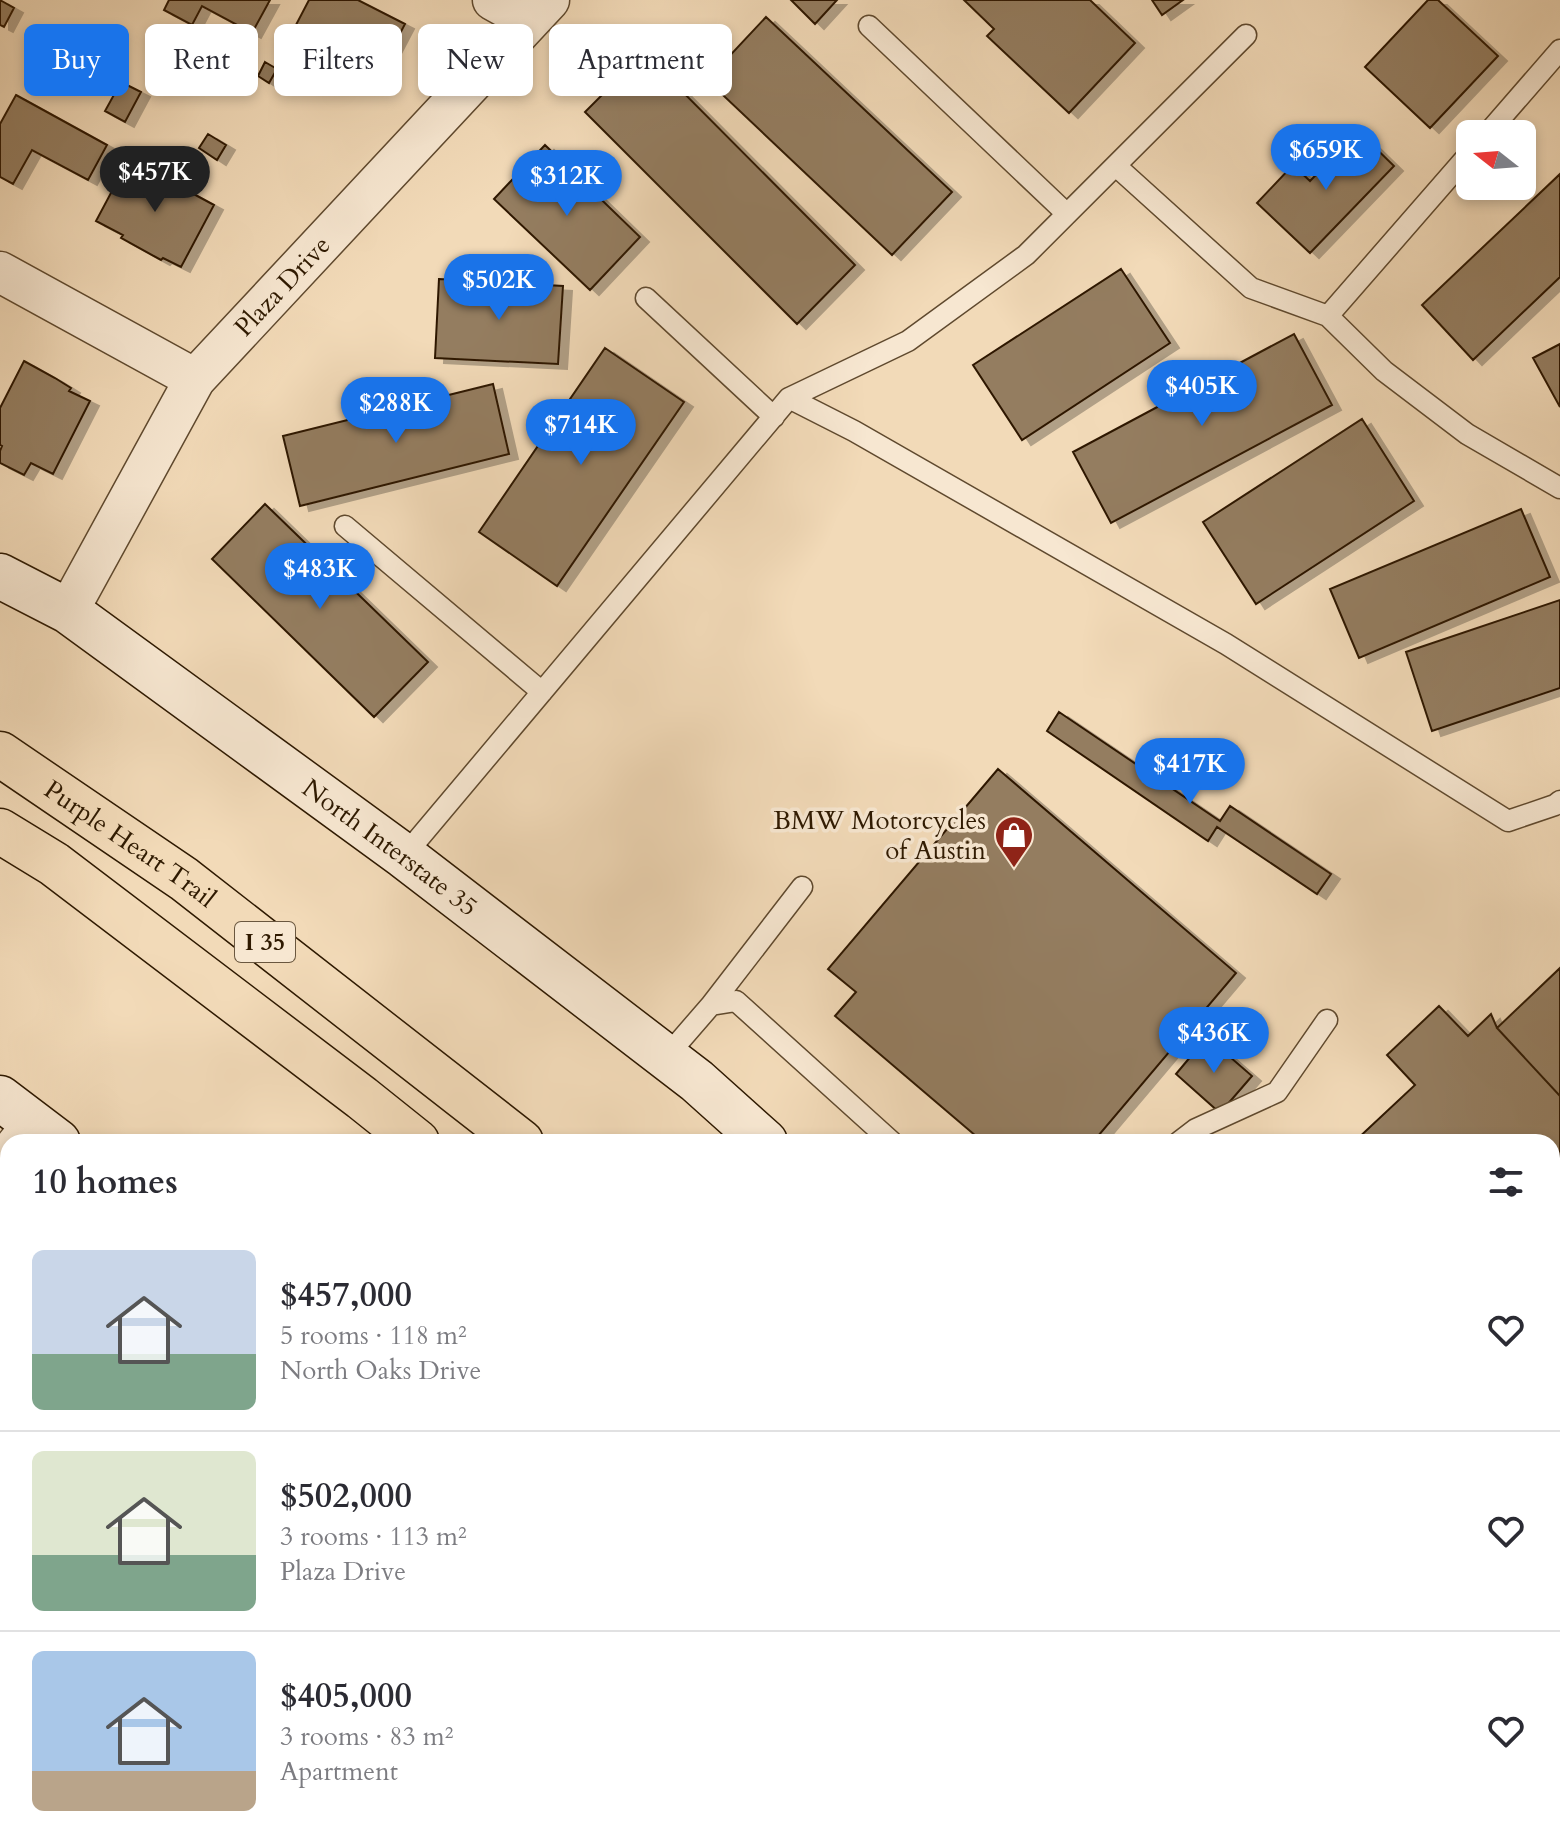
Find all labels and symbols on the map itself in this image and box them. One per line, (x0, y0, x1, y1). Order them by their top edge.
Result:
north arrow (1456, 120, 1536, 200)
pin: $659K (1270, 124, 1382, 192)
pin: $457K (99, 146, 211, 214)
pin: $312K (511, 150, 623, 218)
street label: Plaza Drive (226, 228, 338, 344)
pin: $502K (443, 254, 555, 322)
pin: $405K (1146, 360, 1258, 428)
pin: $288K (340, 377, 452, 445)
pin: $714K (525, 399, 637, 467)
pin: $483K (264, 543, 376, 611)
pin: $417K (1134, 738, 1246, 806)
street label: North Interstate 35 (296, 770, 485, 924)
street label: Purple Heart Trail (37, 772, 224, 915)
place label: BMW Motorcycles of Austin (773, 803, 986, 868)
shop icon: BMW Motorcycles of Austin (993, 814, 1035, 869)
road number: I 35 (235, 922, 295, 962)
pin: $436K (1158, 1007, 1270, 1075)

